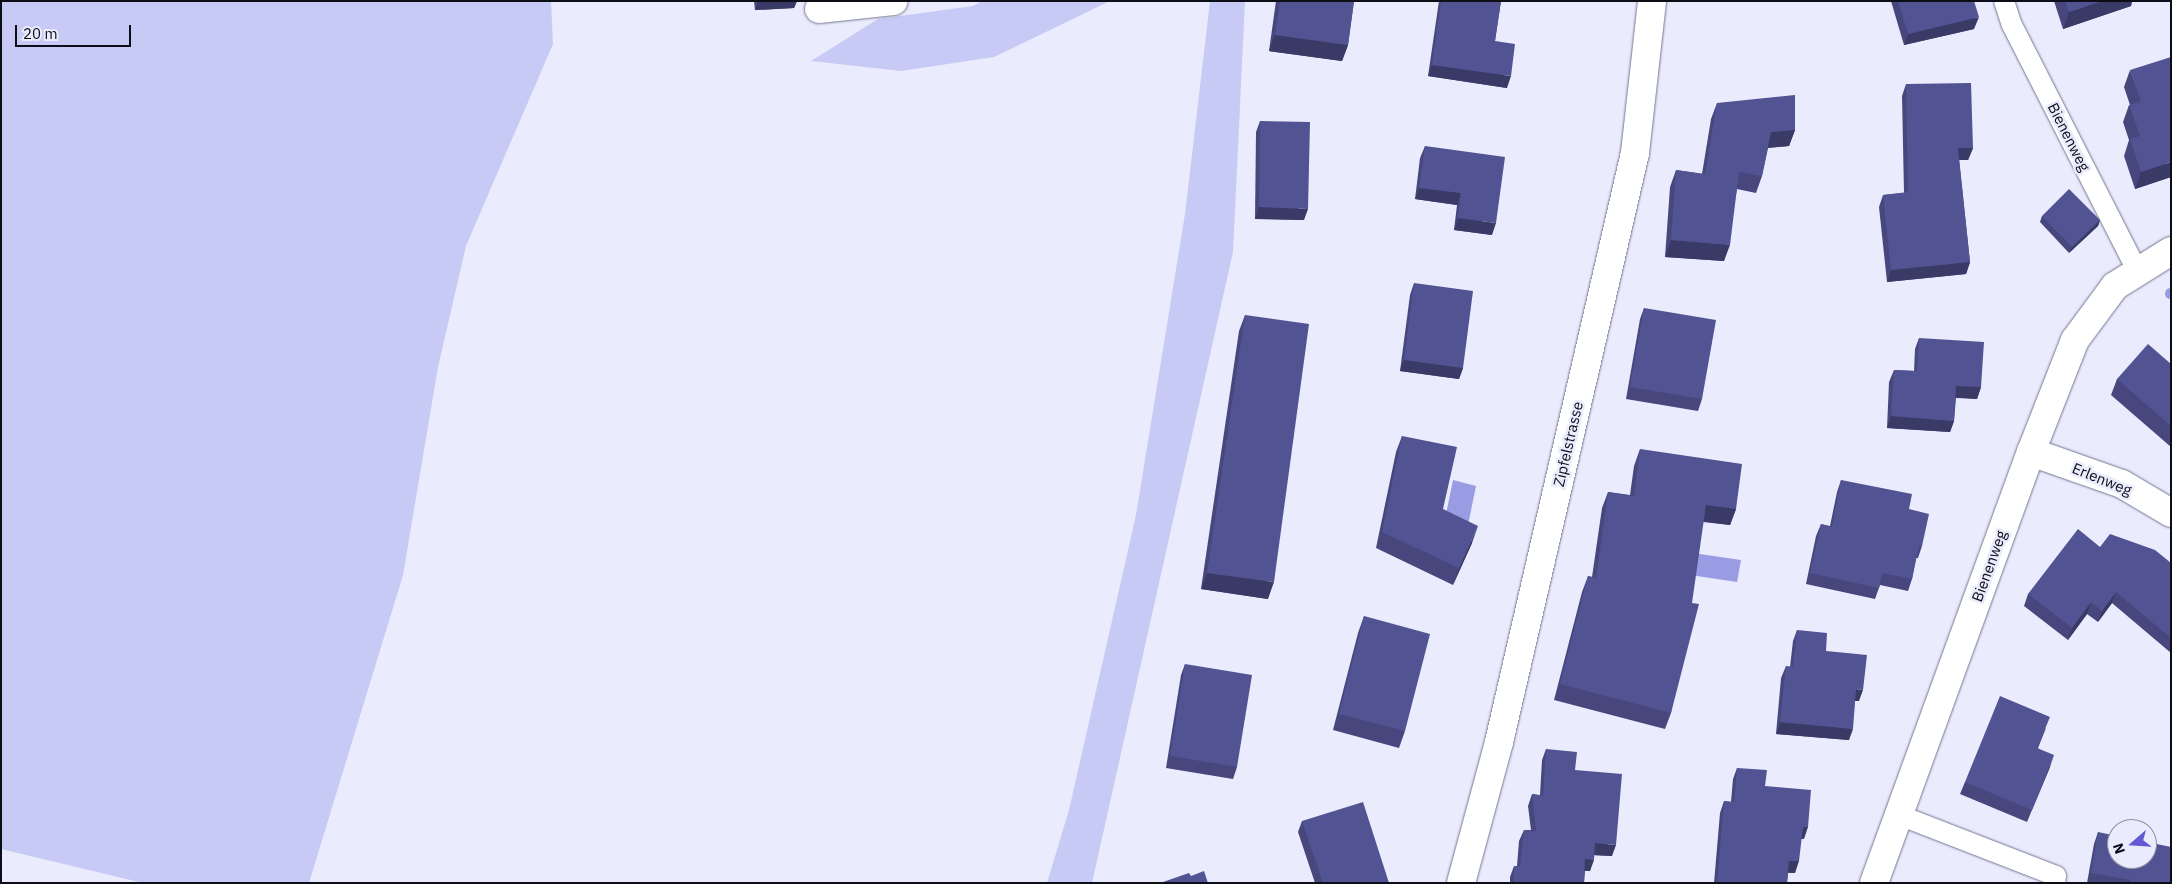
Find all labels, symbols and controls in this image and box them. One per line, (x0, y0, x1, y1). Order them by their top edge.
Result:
scale bar (18, 15, 134, 47)
text: 20 m (23, 24, 58, 43)
street label: Bienenweg (2044, 100, 2094, 174)
street label: Zipfelstrasse (1549, 400, 1587, 488)
street label: Erlenweg (2070, 459, 2134, 499)
street label: Bienenweg (1968, 528, 2010, 604)
north arrow (2107, 819, 2157, 869)
text: N (2109, 841, 2129, 856)

